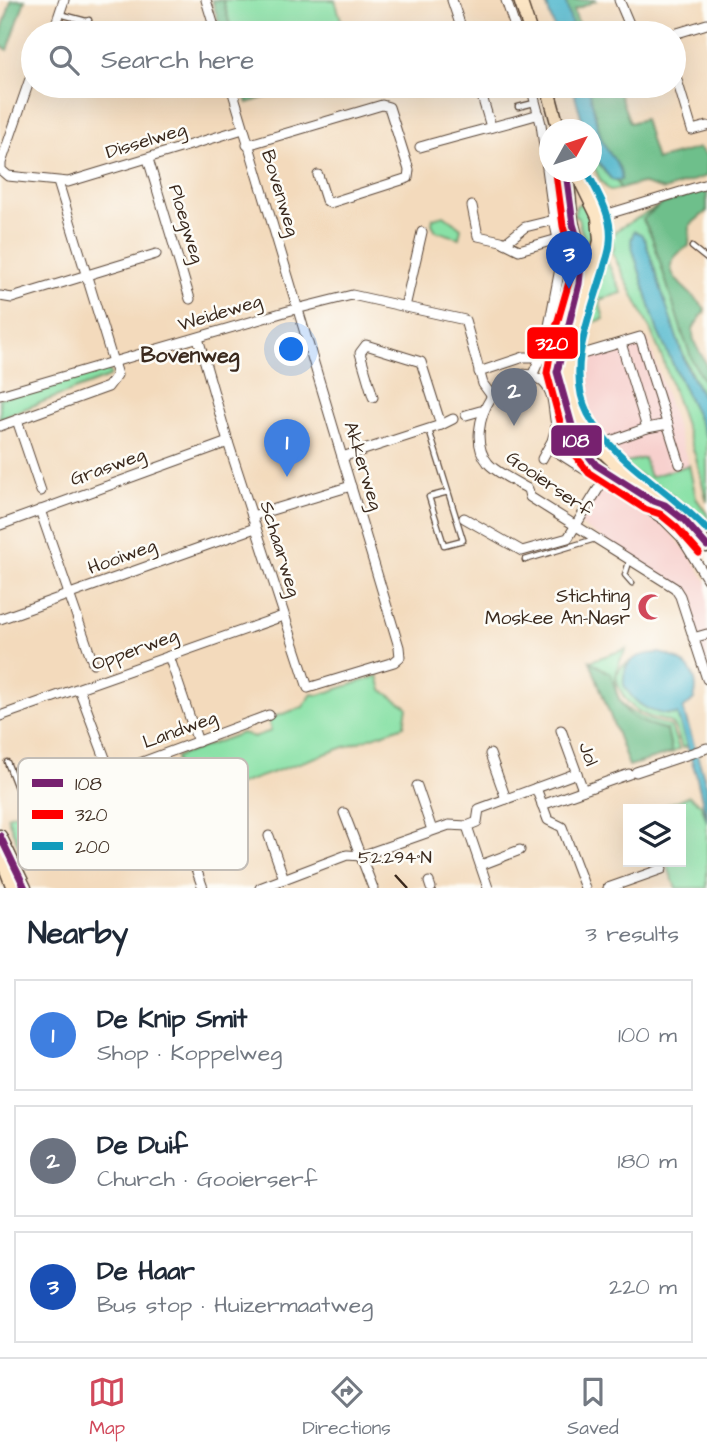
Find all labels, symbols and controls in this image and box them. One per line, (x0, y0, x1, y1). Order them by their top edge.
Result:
search box (21, 21, 686, 98)
icon: search (45, 41, 83, 79)
text: Search here (101, 42, 254, 78)
street label: Disselweg (102, 116, 190, 167)
north arrow (539, 119, 602, 182)
street label: Bovenweg (253, 146, 306, 240)
street label: Ploegweg (160, 181, 211, 267)
pin: 3 (546, 231, 592, 289)
street label: Weideweg (175, 287, 266, 340)
line badge: 320 (526, 326, 579, 360)
text: 320 (535, 331, 568, 358)
your location (274, 332, 308, 366)
district label: Bovenweg (141, 341, 239, 372)
pin: 2 (491, 368, 537, 426)
street label: Akkerweg (336, 418, 389, 514)
pin: 1 (264, 419, 310, 477)
line badge: 108 (550, 424, 603, 457)
text: 108 (563, 428, 590, 455)
street label: Grasweg (67, 441, 150, 494)
street label: Gooierserf (500, 444, 598, 524)
street label: Schaarweg (252, 498, 307, 601)
street label: Hooiweg (84, 532, 161, 583)
place label: Stichting Moskee An-Nasr (485, 583, 631, 632)
mosque icon: Stichting Moskee An-Nasr (636, 592, 666, 622)
street label: Opperweg (88, 622, 182, 679)
street label: Landweg (139, 704, 222, 757)
street label: Jol (571, 738, 605, 770)
legend (18, 758, 248, 870)
text: 108 (75, 771, 102, 798)
text: 320 (75, 802, 108, 829)
map controls (623, 804, 686, 867)
button: layers (623, 804, 686, 867)
text: 200 (75, 834, 110, 861)
text: 52.294°N (358, 845, 432, 870)
text: Nearby (28, 913, 128, 955)
text: 3 results (585, 918, 679, 950)
text: De Knip Smit (97, 1001, 247, 1037)
text: 1 (52, 1019, 54, 1051)
text: 100 m (618, 1019, 677, 1051)
text: Shop · Koppelweg (97, 1037, 282, 1069)
text: De Duif (97, 1127, 188, 1163)
text: 2 (46, 1145, 60, 1177)
text: 180 m (618, 1145, 677, 1177)
text: Church · Gooierserf (97, 1163, 317, 1195)
text: De Haar (97, 1253, 195, 1289)
text: 3 (47, 1271, 59, 1303)
text: 220 m (609, 1271, 677, 1303)
text: Bus stop · Huizermaatweg (97, 1289, 373, 1321)
tab: Map (88, 1373, 126, 1442)
tab: Directions (302, 1373, 391, 1442)
tab: Saved (567, 1373, 619, 1442)

